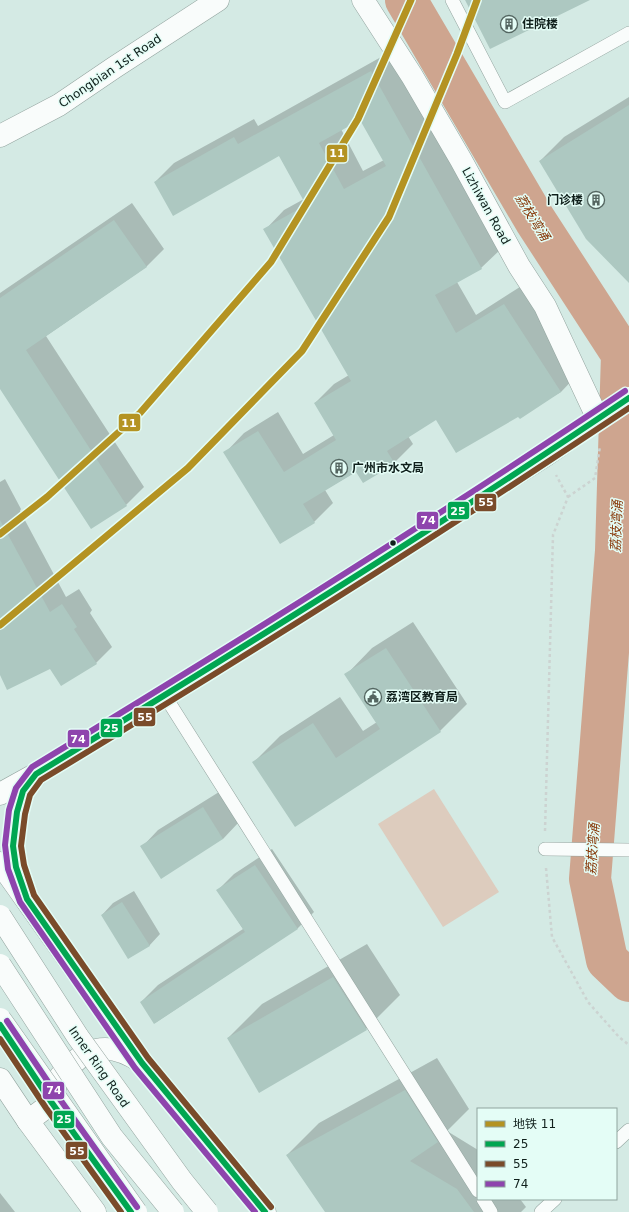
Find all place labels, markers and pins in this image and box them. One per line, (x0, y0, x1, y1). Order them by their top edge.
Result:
building icon: 住院楼 (499, 14, 519, 34)
place label: 住院楼 (522, 17, 558, 31)
building icon: 门诊楼 (586, 190, 606, 210)
place label: 门诊楼 (547, 193, 583, 207)
building icon: 广州市水文局 (329, 458, 349, 478)
place label: 广州市水文局 (352, 461, 424, 475)
unlabelled marker (388, 538, 398, 548)
public building icon: 荔湾区教育局 (363, 687, 383, 707)
place label: 荔湾区教育局 (386, 690, 458, 704)

